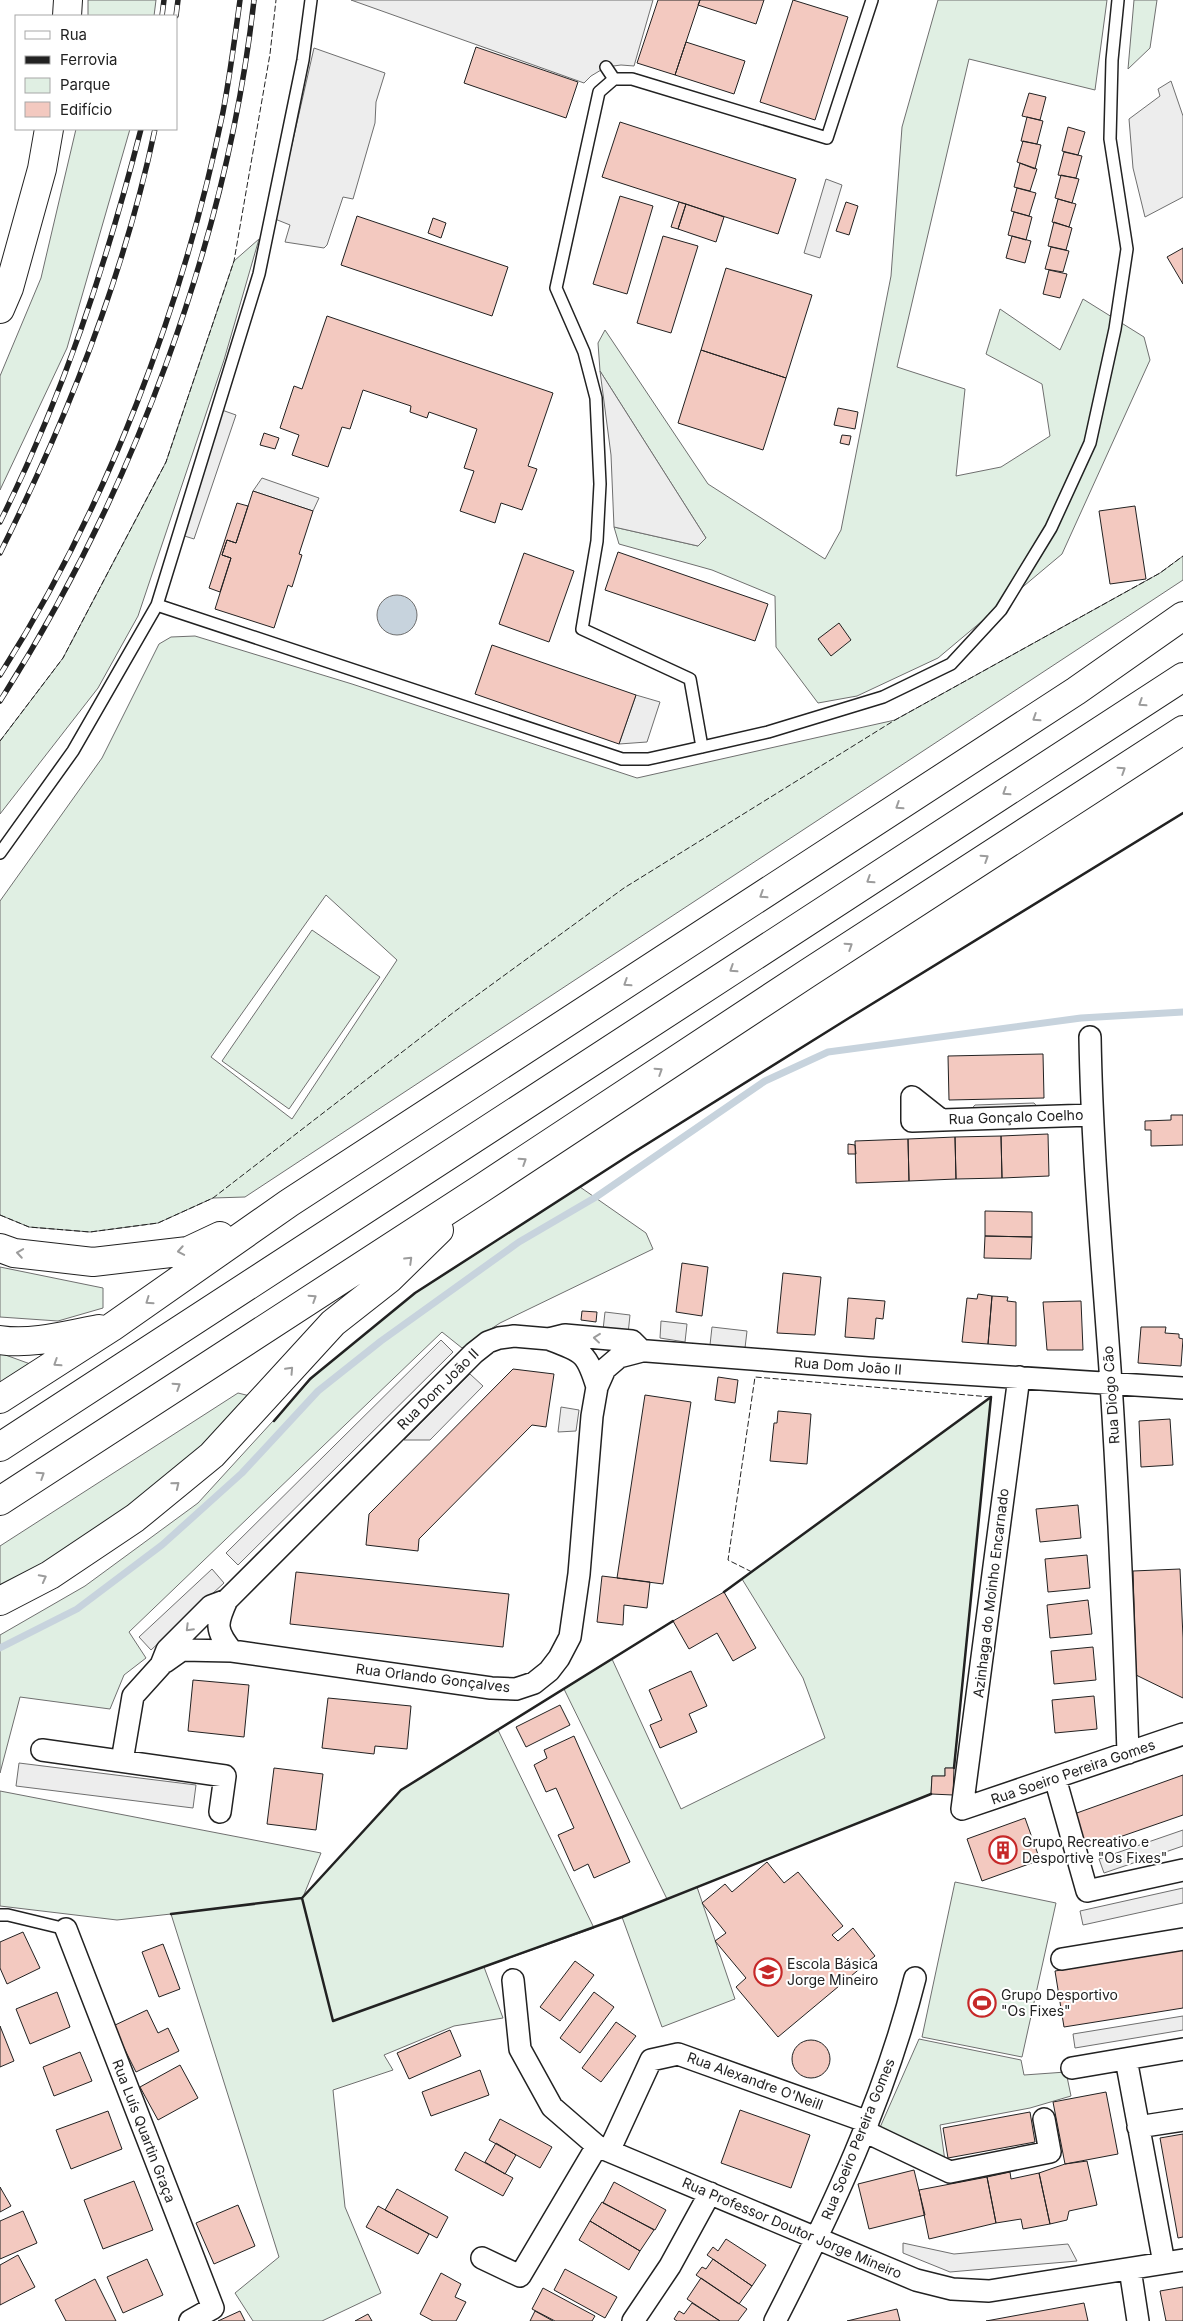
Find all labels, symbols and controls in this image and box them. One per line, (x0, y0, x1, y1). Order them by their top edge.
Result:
legend (15, 15, 178, 130)
text: Rua (60, 25, 87, 44)
text: Ferrovia (60, 50, 117, 69)
text: Parque (60, 75, 110, 94)
text: Edifício (60, 100, 112, 119)
one-way arrow (1138, 697, 1148, 706)
one-way arrow (1032, 712, 1041, 721)
one-way arrow (1116, 767, 1125, 776)
one-way arrow (1002, 785, 1011, 795)
one-way arrow (896, 800, 905, 810)
one-way arrow (980, 855, 989, 864)
one-way arrow (866, 874, 875, 883)
one-way arrow (759, 889, 769, 898)
one-way arrow (843, 943, 852, 953)
one-way arrow (730, 963, 739, 972)
one-way arrow (623, 977, 632, 987)
one-way arrow (653, 1068, 662, 1078)
street label: Rua Gonçalo Coelho (948, 1106, 1084, 1127)
one-way arrow (517, 1158, 527, 1167)
one-way arrow (177, 1246, 186, 1256)
one-way arrow (16, 1249, 25, 1259)
one-way arrow (403, 1256, 412, 1265)
one-way arrow (145, 1295, 155, 1304)
one-way arrow (308, 1295, 317, 1304)
one-way arrow (592, 1333, 600, 1344)
street label: Rua Dom João II (393, 1344, 482, 1433)
street label: Rua Diogo Cão (1099, 1345, 1122, 1445)
street label: Rua Dom João II (794, 1353, 903, 1378)
one-way arrow (53, 1356, 62, 1366)
one-way arrow (284, 1366, 293, 1375)
one-way arrow (172, 1383, 181, 1393)
one-way arrow (35, 1472, 45, 1481)
one-way arrow (170, 1481, 179, 1490)
street label: Azinhaga do Moinho Encarnado (969, 1487, 1012, 1699)
one-way arrow (38, 1575, 47, 1585)
one-way arrow (186, 1622, 195, 1631)
street label: Rua Orlando Gonçalves (355, 1660, 511, 1695)
street label: Rua Soeiro Pereira Gomes (988, 1735, 1157, 1808)
place label: Grupo Recreativo e Desportive "Os Fixes" (1022, 1833, 1167, 1866)
building icon: Grupo Recreativo e Desportive "Os Fixes" (988, 1835, 1018, 1865)
place label: Escola Básica Jorge Mineiro (787, 1955, 878, 1988)
school or university icon: Escola Básica Jorge Mineiro (753, 1957, 783, 1987)
place label: Grupo Desportivo "Os Fixes" (1001, 1986, 1118, 2019)
sports icon: Grupo Desportivo "Os Fixes" (967, 1988, 997, 2018)
street label: Rua Alexandre O'Neill (685, 2048, 825, 2113)
street label: Rua Soeiro Pereira Gomes (817, 2056, 898, 2222)
street label: Rua Luís Quartin Graça (109, 2057, 180, 2205)
street label: Rua Professor Doutor Jorge Mineiro (680, 2173, 905, 2282)

